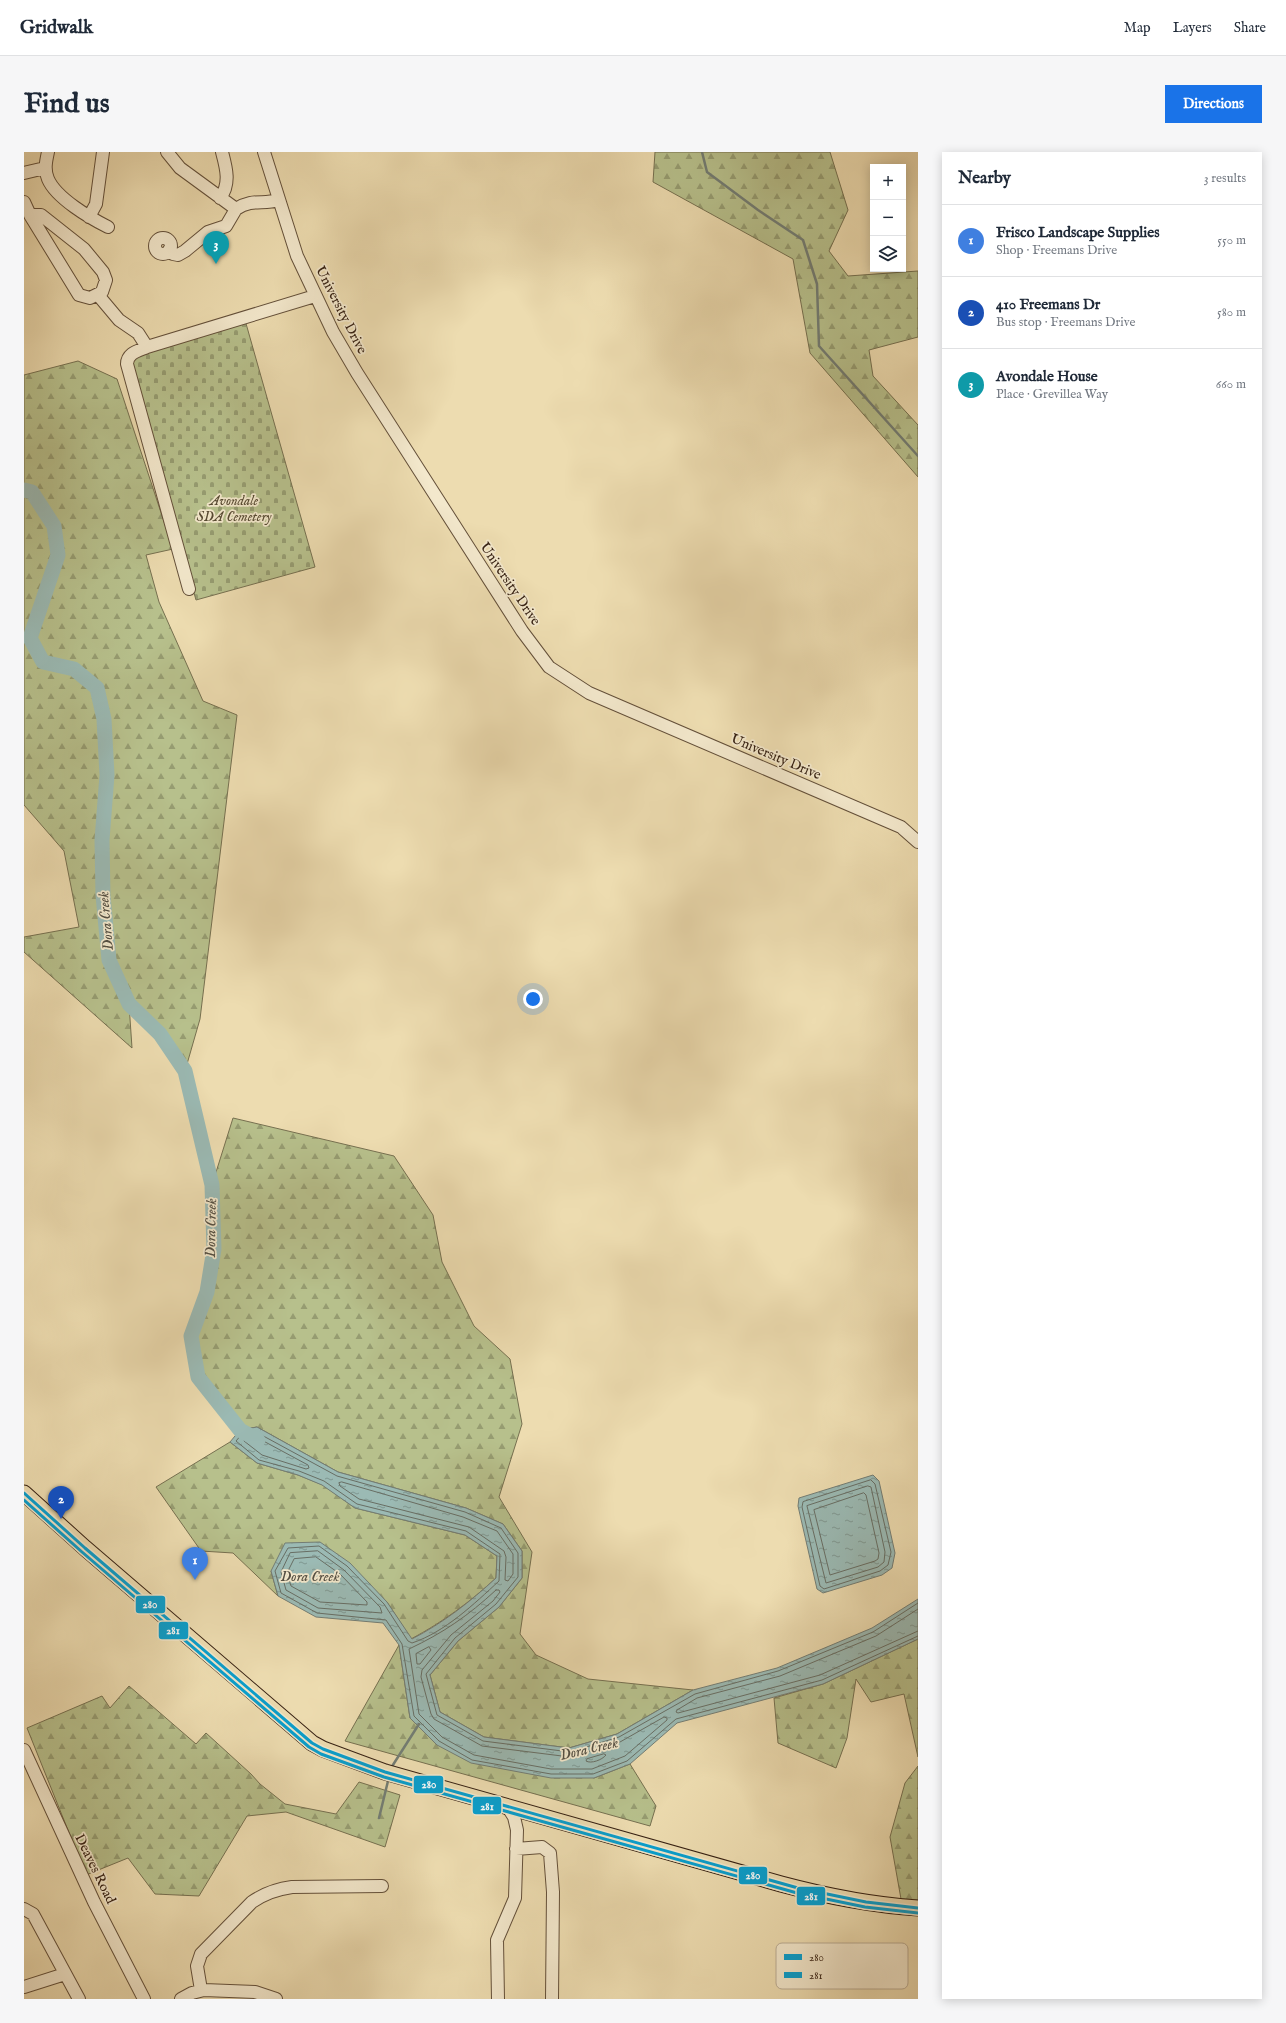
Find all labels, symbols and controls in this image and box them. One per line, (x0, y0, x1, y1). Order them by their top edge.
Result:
text: Gridwalk (20, 16, 93, 40)
text: Map (1124, 19, 1151, 37)
text: Layers (1173, 19, 1212, 37)
text: Share (1234, 19, 1266, 37)
button: Directions (1165, 85, 1262, 123)
text: Find us (24, 87, 110, 122)
map controls (870, 164, 906, 272)
button: + (870, 164, 906, 200)
text: Nearby (958, 168, 1011, 189)
text: 3 results (1204, 170, 1246, 187)
button: − (870, 200, 906, 236)
text: Frisco Landscape Supplies (996, 223, 1159, 242)
pin: 3 (203, 231, 229, 264)
text: 1 (969, 232, 973, 249)
text: 550 m (1217, 232, 1246, 249)
button: layers (870, 236, 906, 272)
text: Shop · Freemans Drive (996, 242, 1117, 259)
street label: University Drive (311, 263, 371, 358)
text: 410 Freemans Dr (996, 295, 1100, 314)
text: 2 (968, 304, 974, 321)
text: 580 m (1217, 304, 1246, 321)
text: Bus stop · Freemans Drive (996, 314, 1135, 331)
text: Avondale House (996, 367, 1098, 386)
text: 3 (969, 376, 973, 393)
text: 660 m (1216, 376, 1246, 393)
text: Place · Grevillea Way (996, 386, 1108, 403)
park label: Avondale SDA Cemetery (197, 492, 272, 526)
street label: University Drive (476, 539, 545, 629)
street label: University Drive (728, 730, 824, 784)
water label: Dora Creek (94, 891, 118, 951)
your location (523, 989, 543, 1009)
water label: Dora Creek (201, 1198, 221, 1258)
pin: 2 (48, 1486, 74, 1519)
pin: 1 (182, 1547, 208, 1580)
water label: Dora Creek (280, 1567, 340, 1586)
line badge: 280 (135, 1595, 166, 1614)
text: 280 (143, 1598, 158, 1612)
line badge: 281 (158, 1621, 189, 1640)
text: 281 (166, 1624, 180, 1638)
water label: Dora Creek (558, 1733, 620, 1765)
line badge: 280 (413, 1775, 444, 1794)
text: 280 (422, 1778, 437, 1792)
line badge: 281 (472, 1796, 502, 1815)
text: 281 (480, 1800, 494, 1814)
street label: Deaves Road (70, 1831, 120, 1907)
line badge: 280 (738, 1866, 768, 1885)
text: 280 (746, 1869, 761, 1883)
line badge: 281 (796, 1886, 826, 1906)
text: 281 (804, 1890, 818, 1904)
legend (776, 1943, 908, 1989)
text: 280 (809, 1951, 824, 1965)
text: 281 (809, 1969, 823, 1983)

